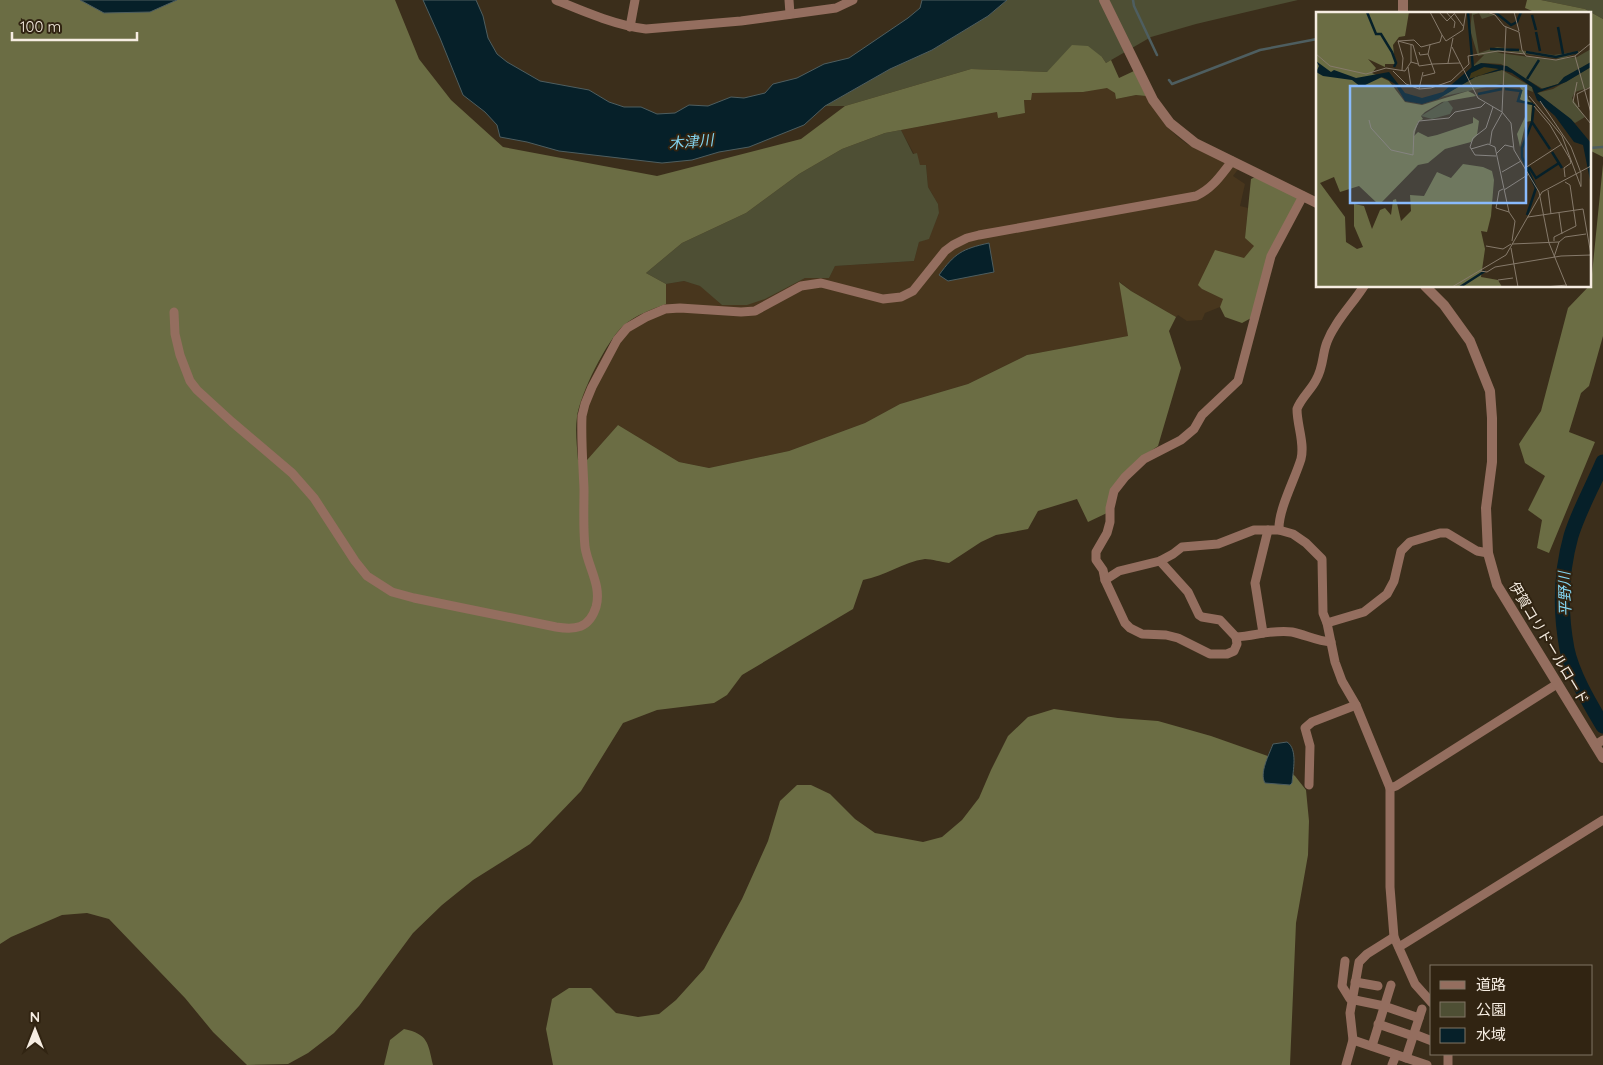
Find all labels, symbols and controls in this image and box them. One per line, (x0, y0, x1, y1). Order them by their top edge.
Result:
scale bar (12, 10, 138, 42)
inset map (1316, 12, 1590, 288)
text: 100 m (20, 17, 61, 36)
water label: 木津川 (668, 130, 716, 153)
water label: 平野川 (1555, 569, 1574, 617)
street label: 伊賀コリドールロード (1505, 578, 1593, 708)
legend (1430, 965, 1593, 1055)
text: 道路 (1476, 975, 1506, 994)
text: 公園 (1476, 1000, 1506, 1019)
north arrow (10, 1005, 60, 1055)
text: N (30, 1008, 40, 1026)
text: 水域 (1476, 1025, 1506, 1044)

